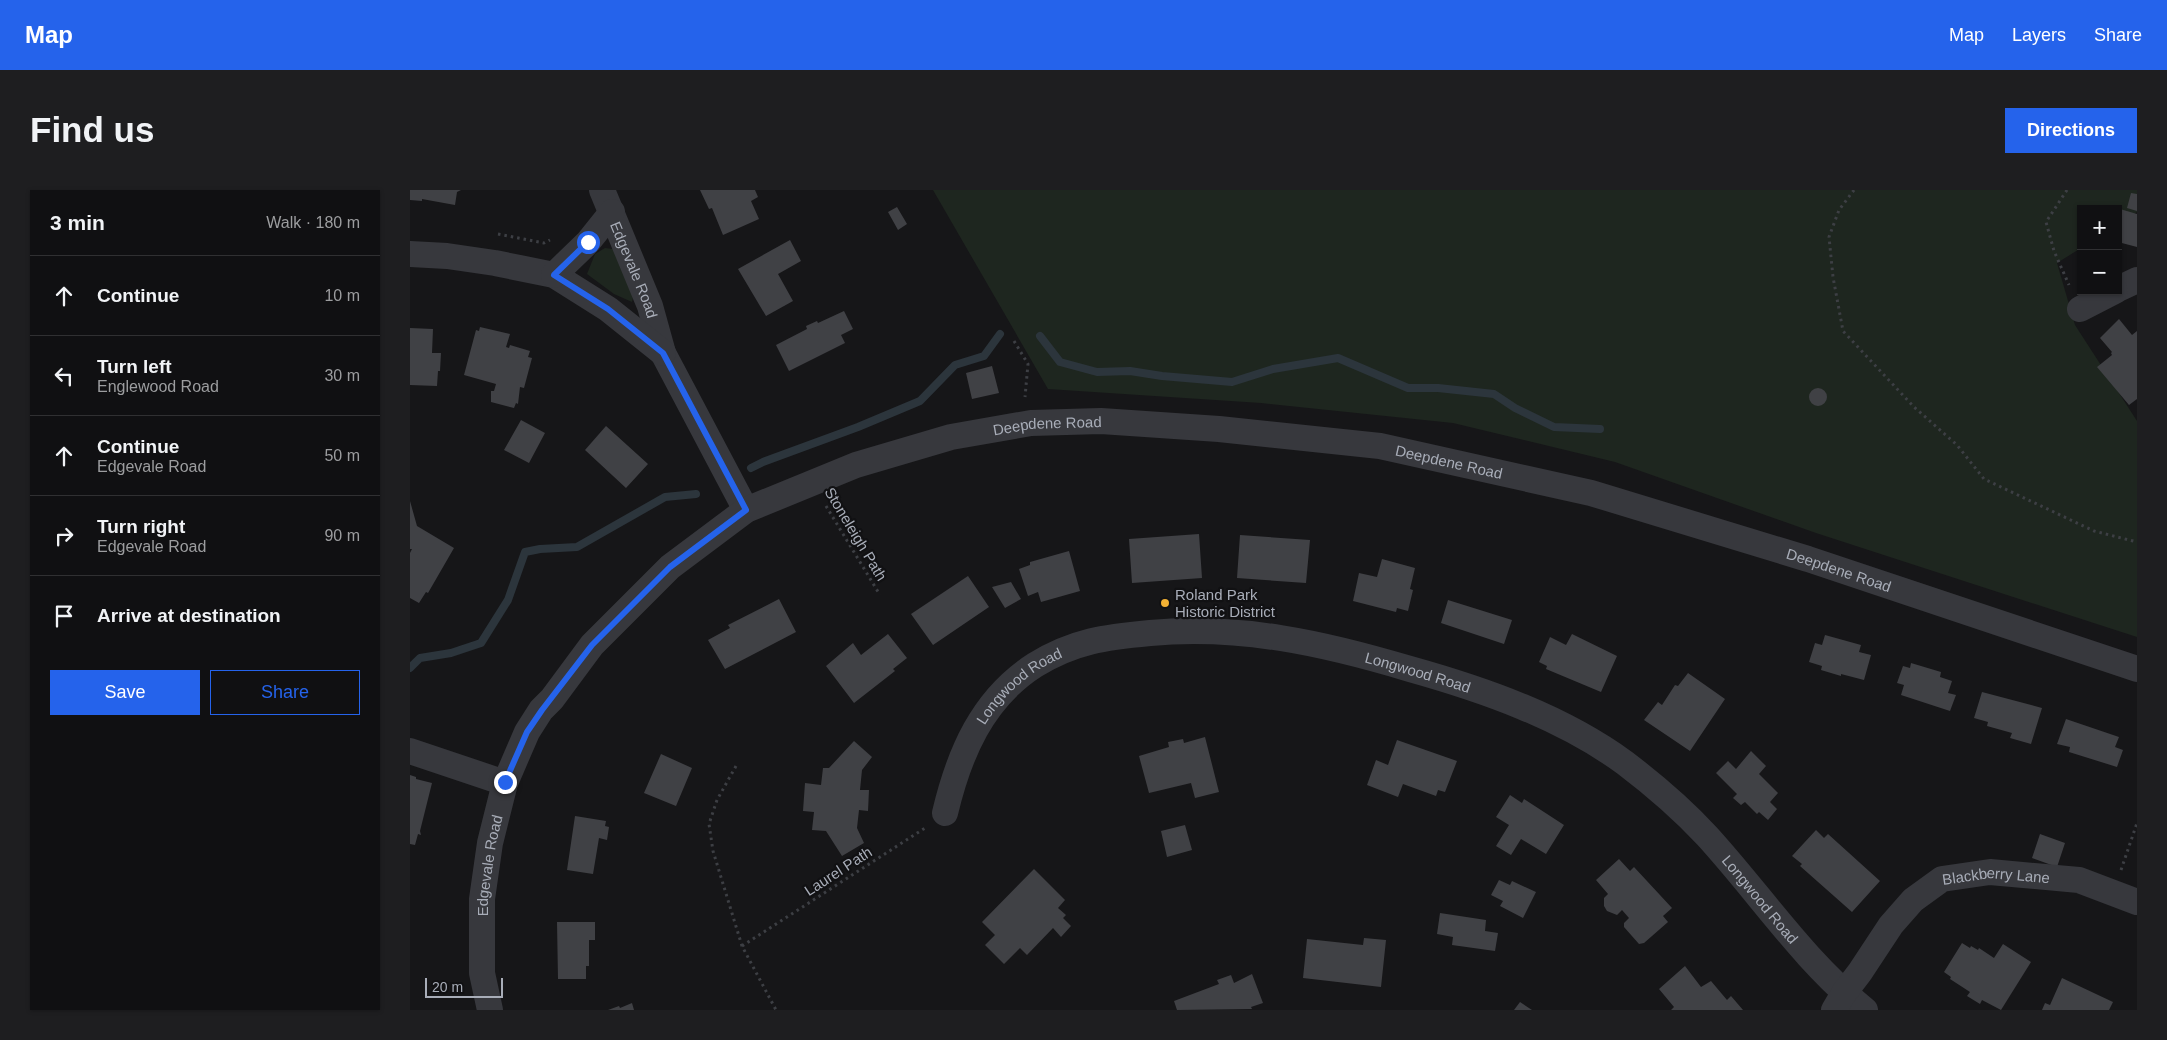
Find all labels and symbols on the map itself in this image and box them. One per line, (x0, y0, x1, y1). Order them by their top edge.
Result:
street label: Edgevale Road (607, 219, 661, 320)
route start (577, 231, 600, 254)
street label: Deepdene Road (991, 412, 1102, 438)
street label: Deepdene Road (1394, 441, 1504, 482)
street label: Stoneleigh Path (821, 484, 891, 584)
street label: Deepdene Road (1785, 544, 1894, 595)
place label: Roland Park Historic District (1175, 586, 1276, 620)
marker: Roland Park Historic District (1159, 597, 1171, 609)
street label: Longwood Road (972, 644, 1064, 727)
street label: Longwood Road (1363, 648, 1473, 695)
route end (494, 771, 517, 794)
street label: Edgevale Road (474, 813, 505, 916)
street label: Laurel Path (801, 843, 875, 899)
street label: Longwood Road (1719, 851, 1802, 947)
street label: Blackberry Lane (1941, 863, 2051, 887)
scale bar (425, 975, 502, 998)

